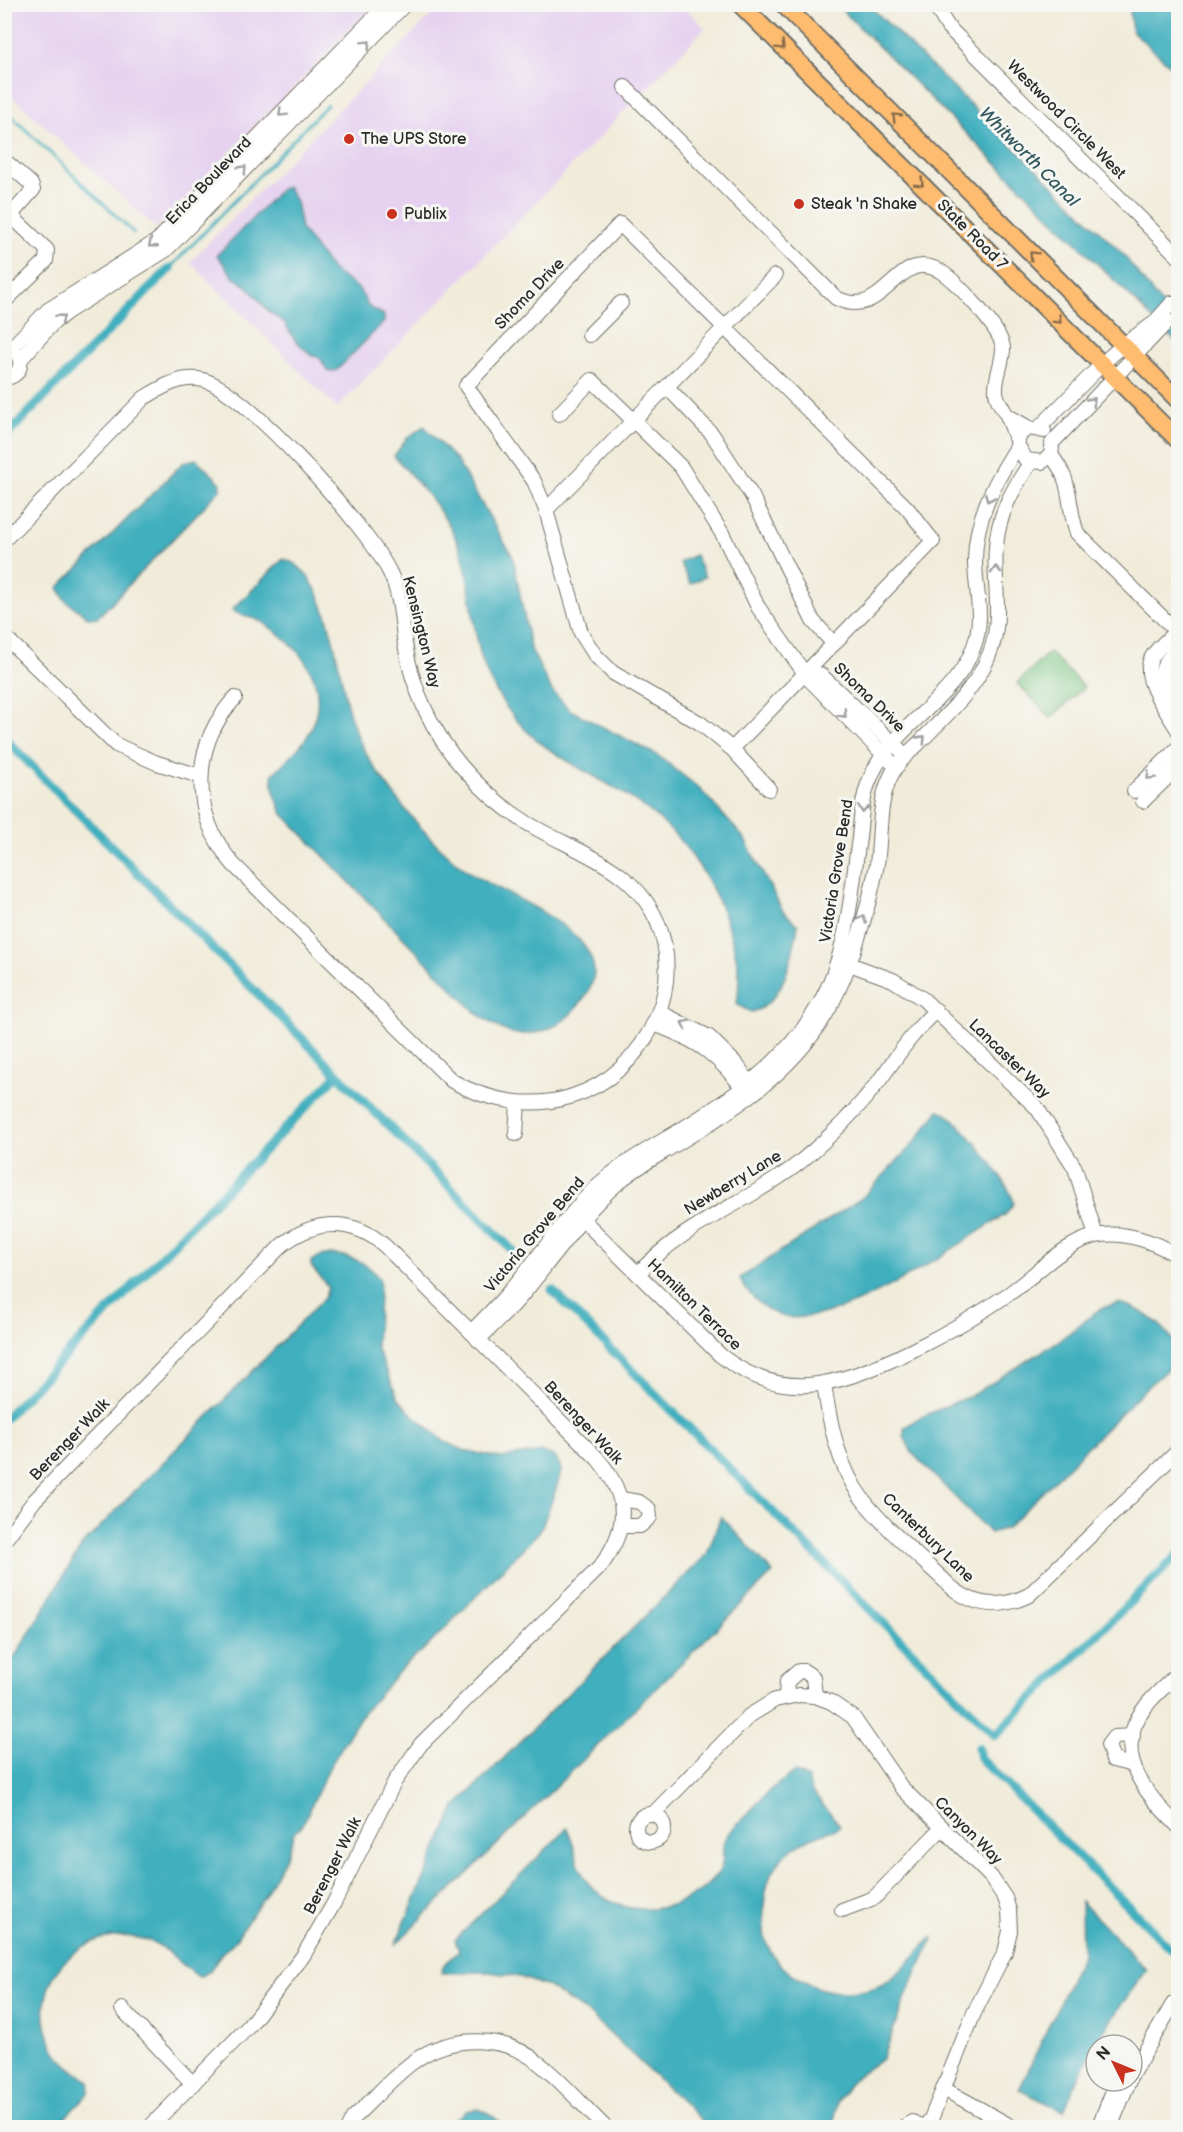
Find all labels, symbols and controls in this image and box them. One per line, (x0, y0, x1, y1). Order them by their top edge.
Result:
one-way arrow (774, 38, 785, 49)
one-way arrow (360, 40, 371, 51)
street label: Westwood Circle West (1003, 57, 1129, 183)
water label: Whitworth Canal (975, 103, 1084, 212)
one-way arrow (279, 105, 290, 116)
one-way arrow (892, 113, 902, 124)
place label: The UPS Store (361, 130, 467, 149)
marker: The UPS Store (342, 132, 356, 146)
street label: Erica Boulevard (162, 133, 256, 229)
one-way arrow (236, 166, 247, 177)
one-way arrow (913, 176, 923, 187)
place label: Steak 'n Shake (811, 195, 918, 214)
street label: State Road 7 (933, 196, 1011, 274)
marker: Steak 'n Shake (792, 197, 806, 211)
place label: Publix (404, 205, 447, 224)
marker: Publix (385, 207, 399, 221)
one-way arrow (148, 236, 159, 247)
one-way arrow (1030, 251, 1040, 262)
street label: Shoma Drive (491, 254, 569, 334)
one-way arrow (1051, 313, 1062, 324)
one-way arrow (54, 314, 65, 325)
one-way arrow (1085, 397, 1096, 407)
one-way arrow (984, 492, 996, 503)
one-way arrow (990, 566, 1003, 575)
street label: Kensington Way (398, 574, 444, 691)
street label: Shoma Drive (829, 659, 909, 737)
one-way arrow (836, 706, 847, 717)
one-way arrow (915, 736, 926, 746)
one-way arrow (1146, 769, 1157, 779)
street label: Victoria Grove Bend (816, 798, 858, 944)
one-way arrow (857, 804, 869, 814)
one-way arrow (855, 914, 868, 925)
street label: Lancaster Way (964, 1015, 1054, 1103)
one-way arrow (680, 1020, 691, 1032)
street label: Newberry Lane (681, 1146, 785, 1219)
street label: Victoria Grove Bend (481, 1173, 589, 1297)
street label: Hamilton Terrace (643, 1255, 745, 1355)
street label: Berenger Walk (540, 1377, 626, 1469)
street label: Berenger Walk (26, 1395, 114, 1485)
street label: Canterbury Lane (878, 1489, 978, 1587)
street label: Canyon Way (930, 1793, 1006, 1869)
street label: Berenger Walk (300, 1814, 366, 1918)
north arrow (1084, 2033, 1144, 2093)
text: N (1093, 2043, 1115, 2065)

